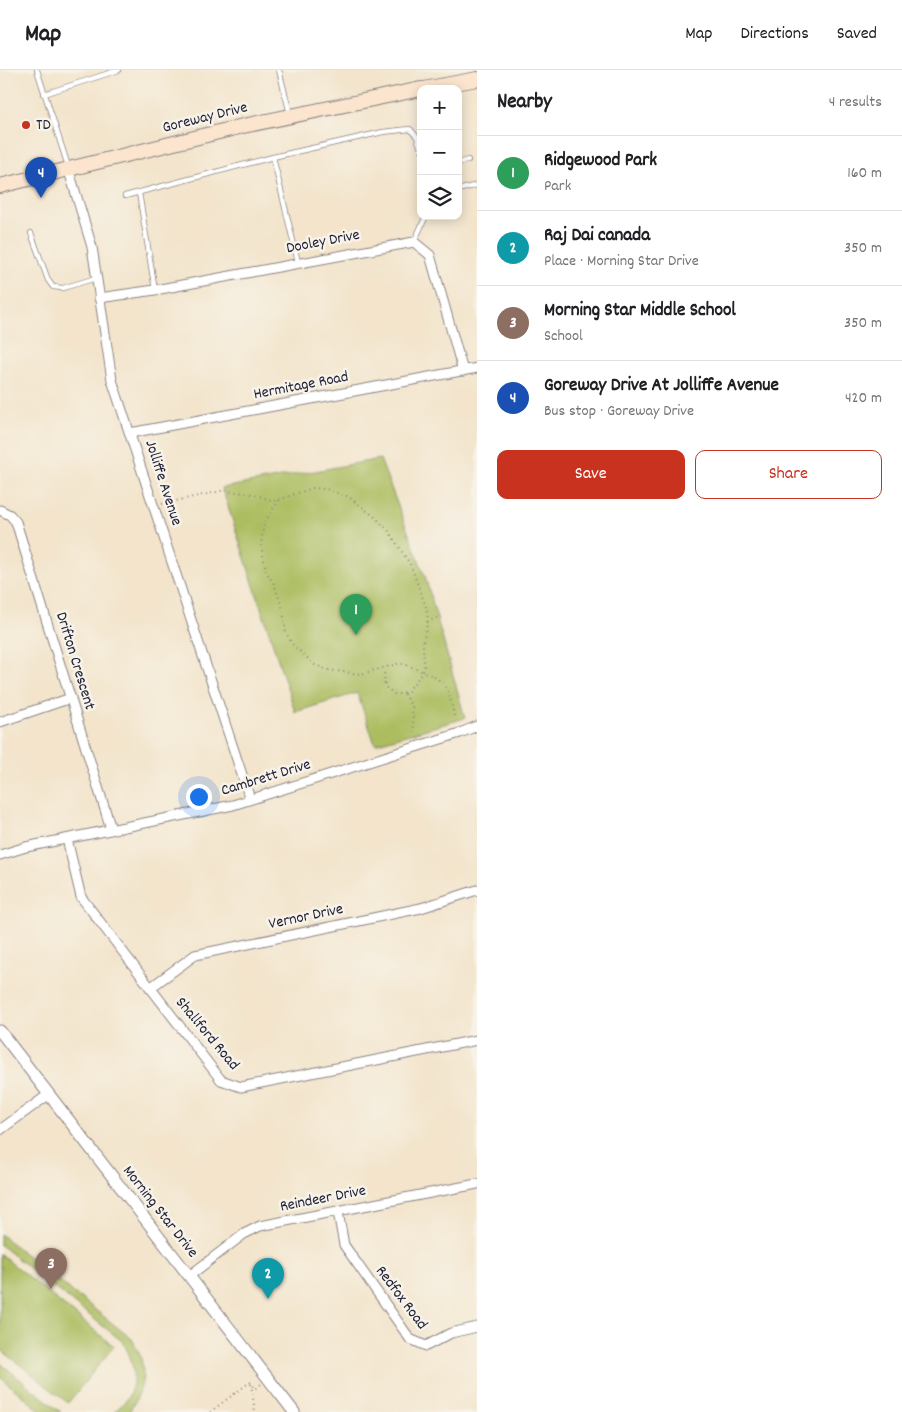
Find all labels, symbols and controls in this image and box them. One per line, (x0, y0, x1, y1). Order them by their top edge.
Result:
text: Map (25, 18, 61, 52)
text: Map (685, 22, 712, 47)
text: Directions (740, 22, 809, 47)
text: Saved (837, 22, 877, 47)
map controls (417, 85, 462, 220)
button: + (417, 85, 462, 130)
text: Nearby (497, 88, 552, 118)
text: 4 results (829, 91, 882, 114)
street label: Goreway Drive (160, 96, 250, 140)
place label: TD (36, 114, 51, 137)
marker: TD (20, 119, 32, 131)
button: − (417, 130, 462, 175)
text: Ridgewood Park (544, 148, 657, 175)
pin: 4 (25, 157, 57, 198)
text: 1 (511, 162, 515, 185)
text: 160 m (847, 162, 882, 185)
button: layers (417, 175, 462, 220)
text: Park (544, 175, 571, 198)
text: Raj Dai canada (544, 223, 650, 250)
street label: Dooley Drive (284, 224, 362, 260)
text: 2 (510, 237, 517, 260)
text: 350 m (844, 237, 882, 260)
text: Place · Morning Star Drive (544, 250, 699, 273)
text: Morning Star Middle School (544, 298, 736, 325)
text: 3 (509, 312, 517, 335)
text: 350 m (844, 312, 882, 335)
text: School (544, 325, 583, 348)
street label: Hermitage Road (252, 366, 350, 406)
text: Goreway Drive At Jolliffe Avenue (544, 373, 779, 400)
text: 4 (510, 387, 516, 410)
text: 420 m (845, 387, 882, 410)
text: Bus stop · Goreway Drive (544, 400, 694, 423)
street label: Jolliffe Avenue (138, 437, 188, 529)
button: Save (497, 450, 685, 499)
button: Share (695, 450, 882, 499)
pin: 1 (340, 594, 372, 635)
street label: Drifton Crescent (49, 609, 101, 713)
street label: Cambrett Drive (218, 753, 314, 803)
your location (186, 784, 212, 810)
street label: Vernor Drive (267, 898, 345, 936)
street label: Shallford Road (169, 992, 245, 1076)
street label: Morning Star Drive (117, 1161, 203, 1263)
street label: Reindeer Drive (278, 1179, 368, 1219)
pin: 3 (35, 1248, 67, 1289)
pin: 2 (252, 1258, 284, 1299)
street label: Redfox Road (369, 1261, 433, 1335)

